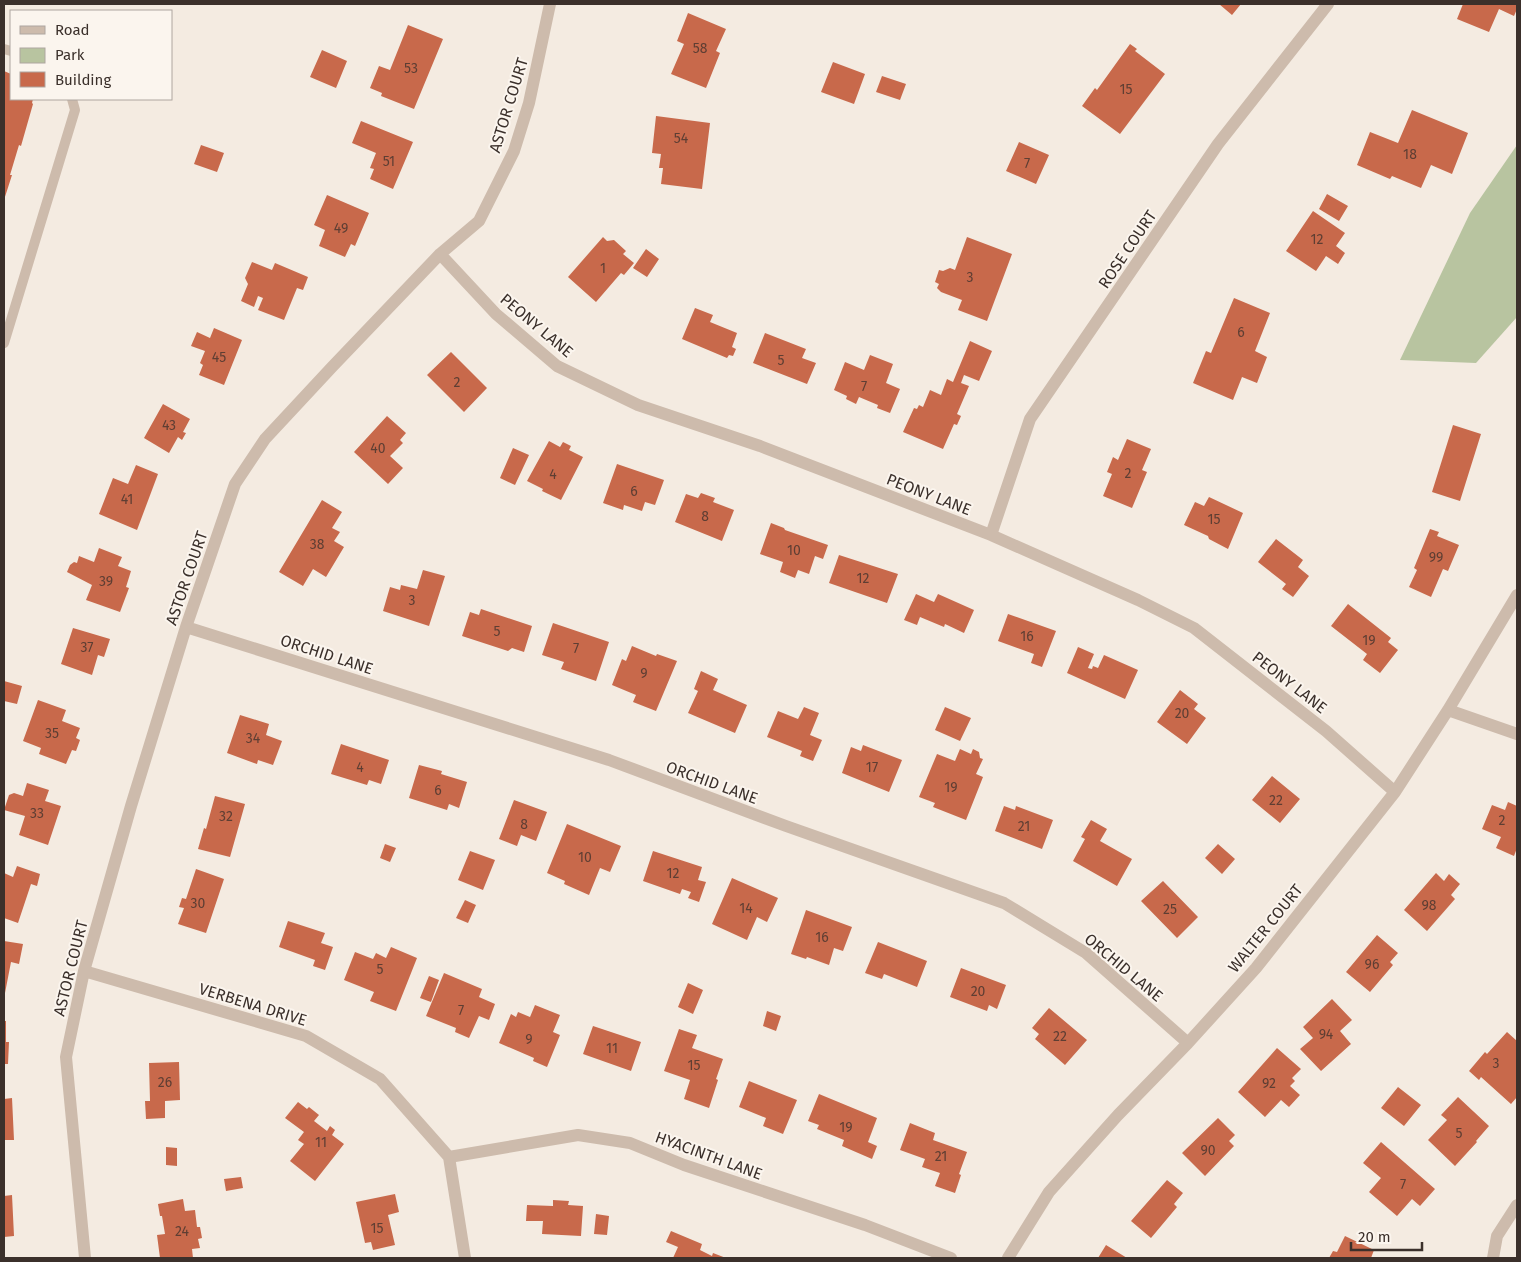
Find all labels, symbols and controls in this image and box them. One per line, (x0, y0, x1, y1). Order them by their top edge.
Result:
legend (10, 10, 172, 100)
text: Road (55, 21, 90, 39)
house number: 58 (693, 40, 708, 57)
text: Park (55, 46, 85, 64)
street label: ASTOR COURT (485, 55, 532, 155)
house number: 53 (404, 60, 418, 77)
text: Building (55, 71, 111, 89)
house number: 15 (1119, 81, 1133, 98)
house number: 54 (674, 130, 689, 147)
house number: 18 (1403, 146, 1417, 163)
house number: 51 (383, 153, 395, 170)
house number: 7 (1024, 155, 1030, 172)
street label: ROSE COURT (1094, 206, 1161, 292)
house number: 49 (334, 220, 348, 237)
house number: 12 (1311, 231, 1324, 248)
house number: 1 (600, 260, 606, 277)
house number: 3 (967, 269, 974, 286)
street label: PEONY LANE (496, 289, 577, 361)
house number: 6 (1237, 324, 1245, 341)
house number: 45 (212, 349, 226, 366)
house number: 5 (777, 352, 785, 369)
house number: 2 (454, 374, 461, 391)
house number: 7 (861, 378, 867, 395)
house number: 43 (162, 417, 176, 434)
house number: 40 (370, 440, 386, 457)
house number: 2 (1125, 465, 1132, 482)
house number: 4 (549, 466, 557, 483)
street label: PEONY LANE (884, 470, 974, 519)
house number: 6 (630, 483, 638, 500)
house number: 41 (121, 491, 133, 508)
house number: 8 (701, 508, 709, 525)
house number: 15 (1207, 511, 1221, 528)
street label: ASTOR COURT (162, 528, 212, 628)
house number: 38 (310, 536, 325, 553)
house number: 10 (787, 542, 801, 559)
house number: 99 (1429, 549, 1443, 566)
house number: 12 (857, 570, 870, 587)
house number: 39 (99, 573, 113, 590)
house number: 3 (409, 592, 416, 609)
house number: 5 (493, 623, 501, 640)
house number: 16 (1020, 628, 1034, 645)
street label: ORCHID LANE (278, 631, 376, 678)
house number: 19 (1362, 632, 1376, 649)
house number: 37 (80, 639, 94, 656)
house number: 7 (573, 640, 579, 657)
street label: PEONY LANE (1249, 647, 1331, 717)
house number: 9 (640, 665, 648, 682)
house number: 20 (1175, 705, 1190, 722)
house number: 35 (45, 725, 59, 742)
house number: 34 (246, 730, 261, 747)
street label: ORCHID LANE (663, 757, 760, 808)
house number: 4 (356, 759, 364, 776)
house number: 17 (866, 759, 878, 776)
house number: 19 (944, 779, 958, 796)
house number: 6 (434, 782, 442, 799)
house number: 22 (1269, 792, 1283, 809)
house number: 33 (30, 805, 44, 822)
house number: 32 (219, 808, 233, 825)
house number: 2 (1499, 812, 1506, 829)
house number: 8 (520, 816, 528, 833)
house number: 21 (1018, 818, 1030, 835)
house number: 10 (578, 849, 592, 866)
house number: 12 (667, 865, 680, 882)
street label: WALTER COURT (1224, 880, 1307, 976)
house number: 30 (191, 895, 206, 912)
house number: 98 (1421, 897, 1437, 914)
house number: 14 (739, 900, 753, 917)
house number: 25 (1163, 901, 1177, 918)
street label: ASTOR COURT (49, 917, 92, 1018)
house number: 16 (815, 929, 829, 946)
street label: ORCHID LANE (1081, 929, 1167, 1006)
house number: 96 (1365, 956, 1379, 973)
house number: 5 (376, 961, 384, 978)
street label: VERBENA DRIVE (197, 979, 309, 1030)
house number: 20 (971, 983, 986, 1000)
house number: 7 (458, 1002, 464, 1019)
house number: 94 (1319, 1026, 1334, 1043)
house number: 22 (1053, 1028, 1067, 1045)
house number: 9 (525, 1031, 533, 1048)
house number: 11 (606, 1040, 618, 1057)
house number: 3 (1493, 1055, 1500, 1072)
house number: 15 (687, 1057, 701, 1074)
house number: 26 (158, 1074, 172, 1091)
house number: 92 (1262, 1075, 1276, 1092)
house number: 19 (839, 1119, 853, 1136)
house number: 5 (1455, 1125, 1463, 1142)
street label: HYACINTH LANE (653, 1127, 765, 1184)
house number: 11 (315, 1134, 327, 1151)
house number: 90 (1200, 1142, 1216, 1159)
house number: 21 (935, 1148, 947, 1165)
house number: 7 (1400, 1176, 1406, 1193)
house number: 15 (370, 1220, 384, 1237)
scale bar (1351, 1220, 1422, 1252)
house number: 24 (175, 1223, 190, 1240)
text: 20 m (1358, 1228, 1391, 1246)

